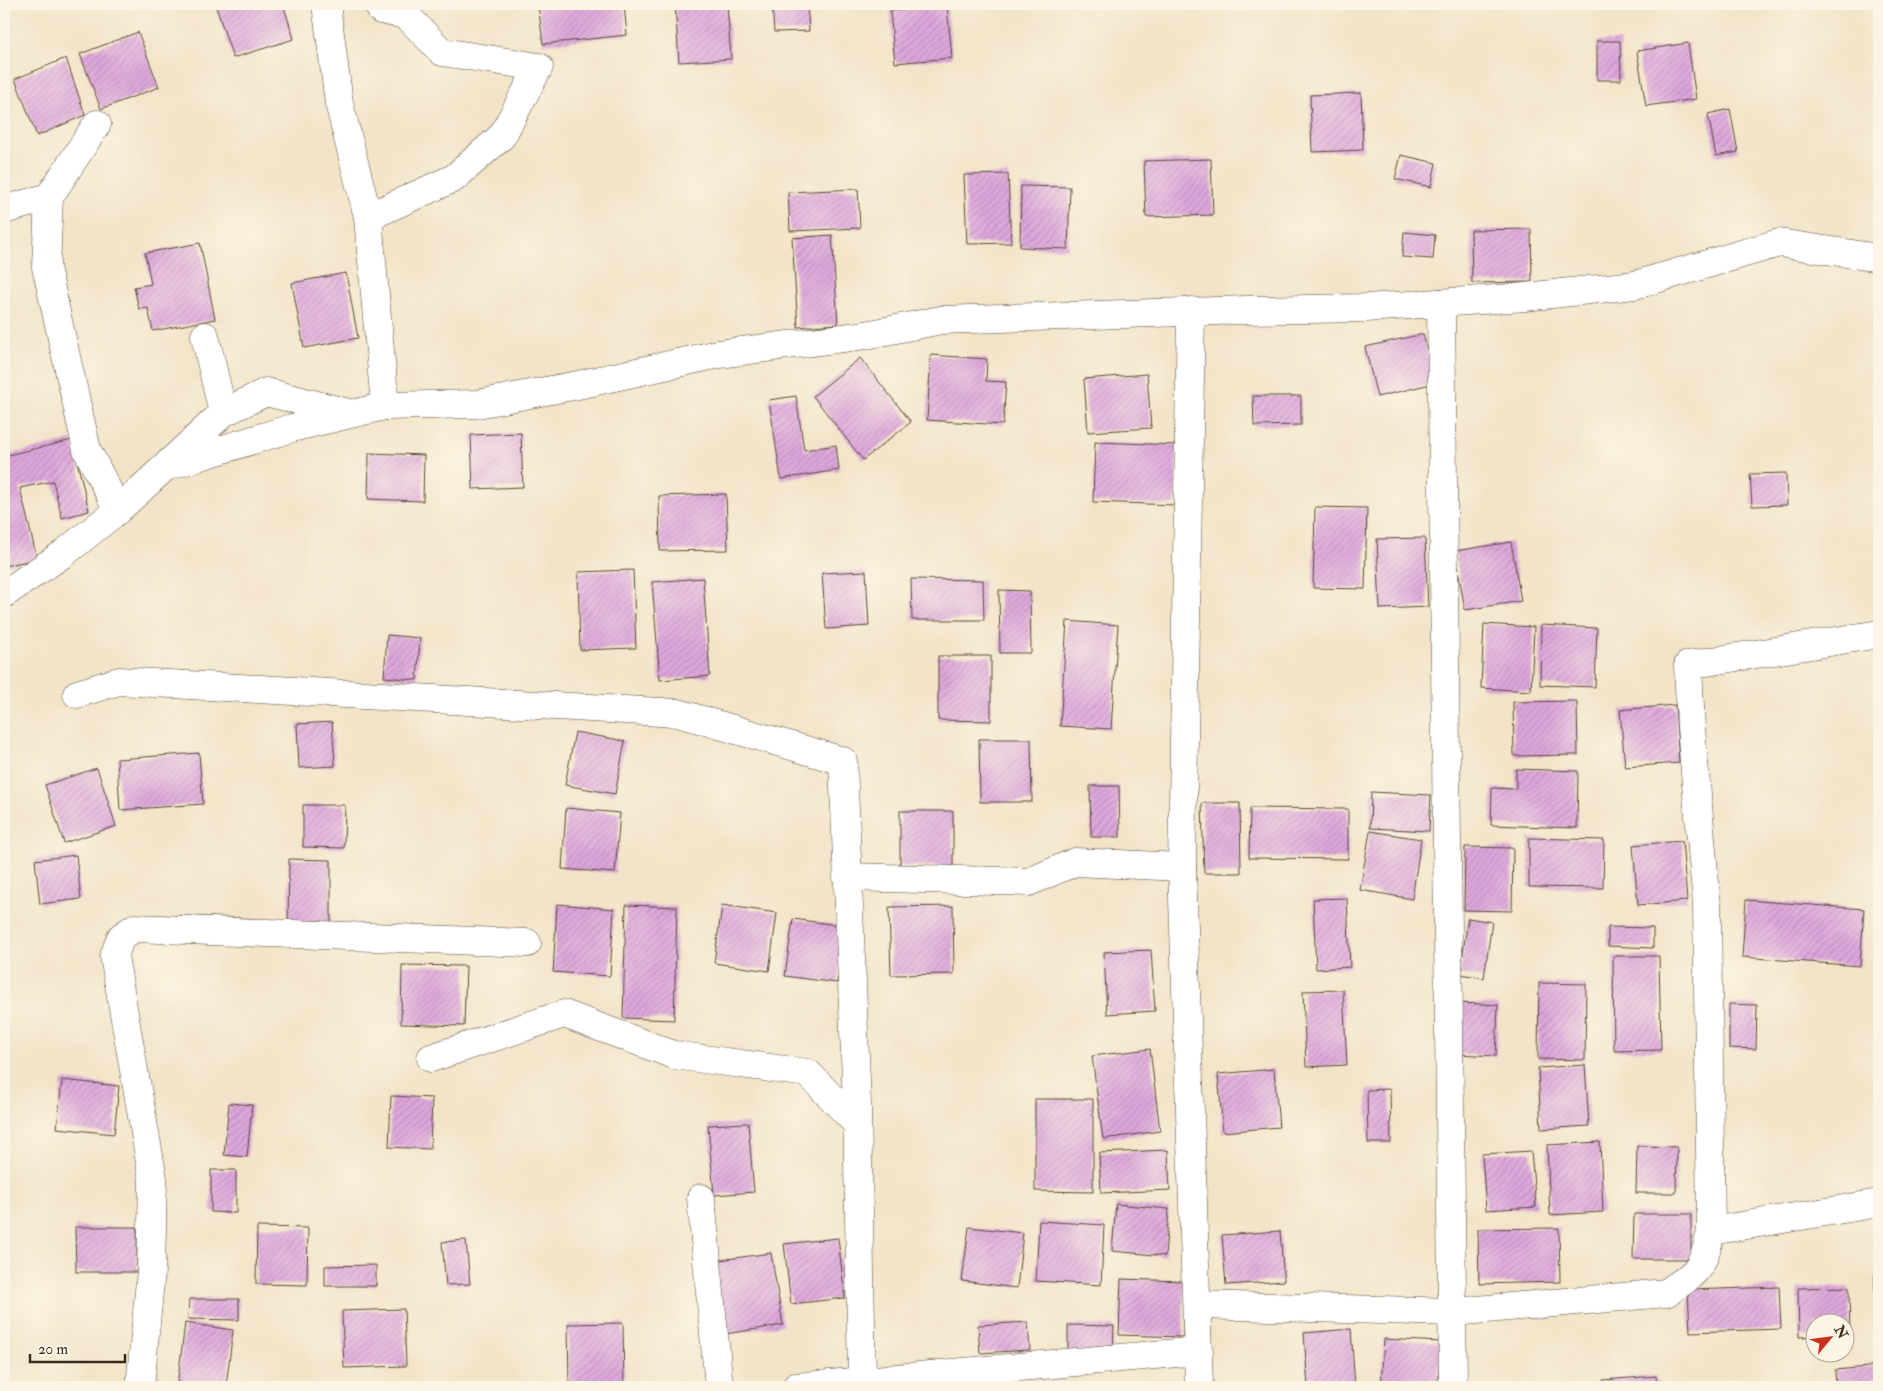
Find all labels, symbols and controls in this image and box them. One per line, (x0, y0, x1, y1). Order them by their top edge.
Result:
north arrow (1806, 1314, 1856, 1364)
text: N (1830, 1321, 1852, 1342)
scale bar (30, 1331, 125, 1363)
text: 20 m (38, 1340, 68, 1359)

